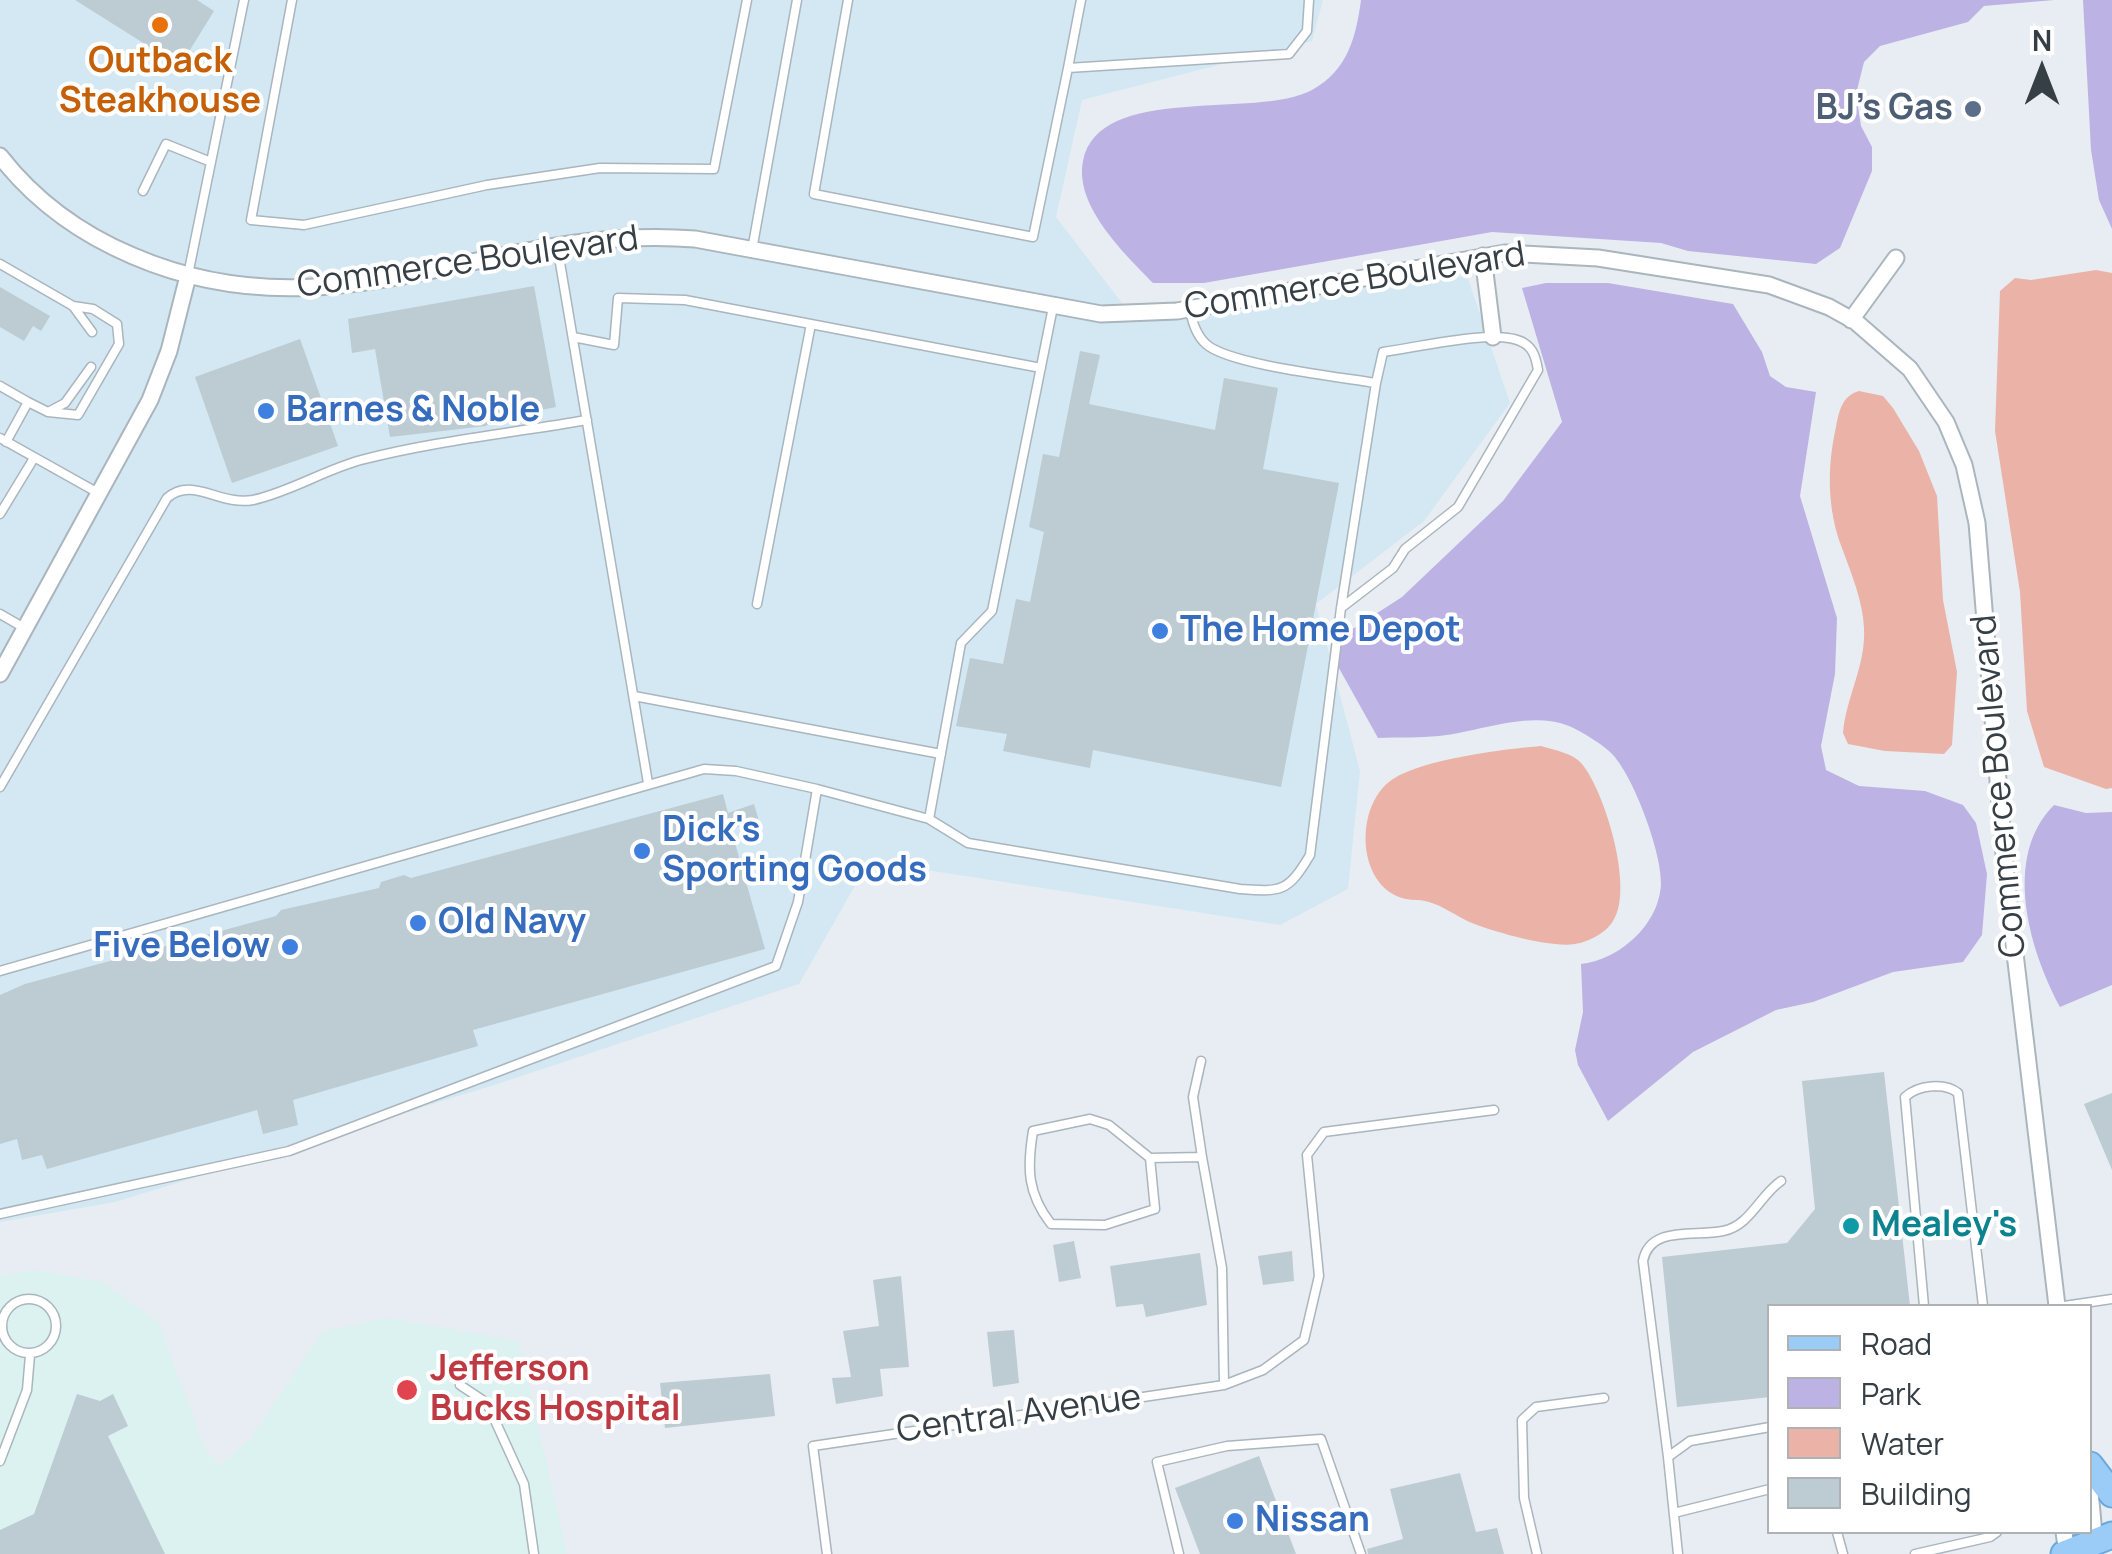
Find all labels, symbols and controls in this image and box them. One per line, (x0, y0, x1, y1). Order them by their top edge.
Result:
marker: Outback Steakhouse (149, 14, 171, 36)
north arrow (1992, 20, 2092, 120)
text: N (2032, 21, 2052, 59)
place label: Outback Steakhouse (59, 41, 261, 123)
place label: BJ’s Gas (1816, 88, 1953, 130)
marker: BJ’s Gas (1962, 98, 1984, 120)
street label: Commerce Boulevard (295, 218, 641, 308)
street label: Commerce Boulevard (1182, 234, 1528, 330)
place label: Barnes & Noble (286, 390, 540, 432)
marker: Barnes & Noble (255, 400, 277, 422)
place label: The Home Depot (1180, 610, 1461, 652)
street label: Commerce Boulevard (1964, 613, 2036, 959)
marker: The Home Depot (1149, 620, 1171, 642)
place label: Dick's Sporting Goods (662, 810, 927, 892)
marker: Dick's Sporting Goods (631, 840, 653, 862)
place label: Old Navy (438, 902, 586, 944)
marker: Old Navy (407, 912, 429, 934)
place label: Five Below (93, 926, 270, 968)
marker: Five Below (279, 936, 301, 958)
place label: Mealey's (1871, 1205, 2017, 1247)
marker: Mealey's (1840, 1215, 1862, 1237)
legend (1767, 1304, 2092, 1534)
text: Road (1861, 1323, 1932, 1364)
place label: Jefferson Bucks Hospital (430, 1349, 680, 1431)
text: Park (1861, 1373, 1921, 1414)
marker: Jefferson Bucks Hospital (394, 1377, 420, 1403)
street label: Central Avenue (894, 1377, 1144, 1453)
text: Water (1861, 1423, 1944, 1464)
text: Building (1861, 1473, 1972, 1514)
place label: Nissan (1255, 1500, 1370, 1542)
marker: Nissan (1224, 1510, 1246, 1532)

